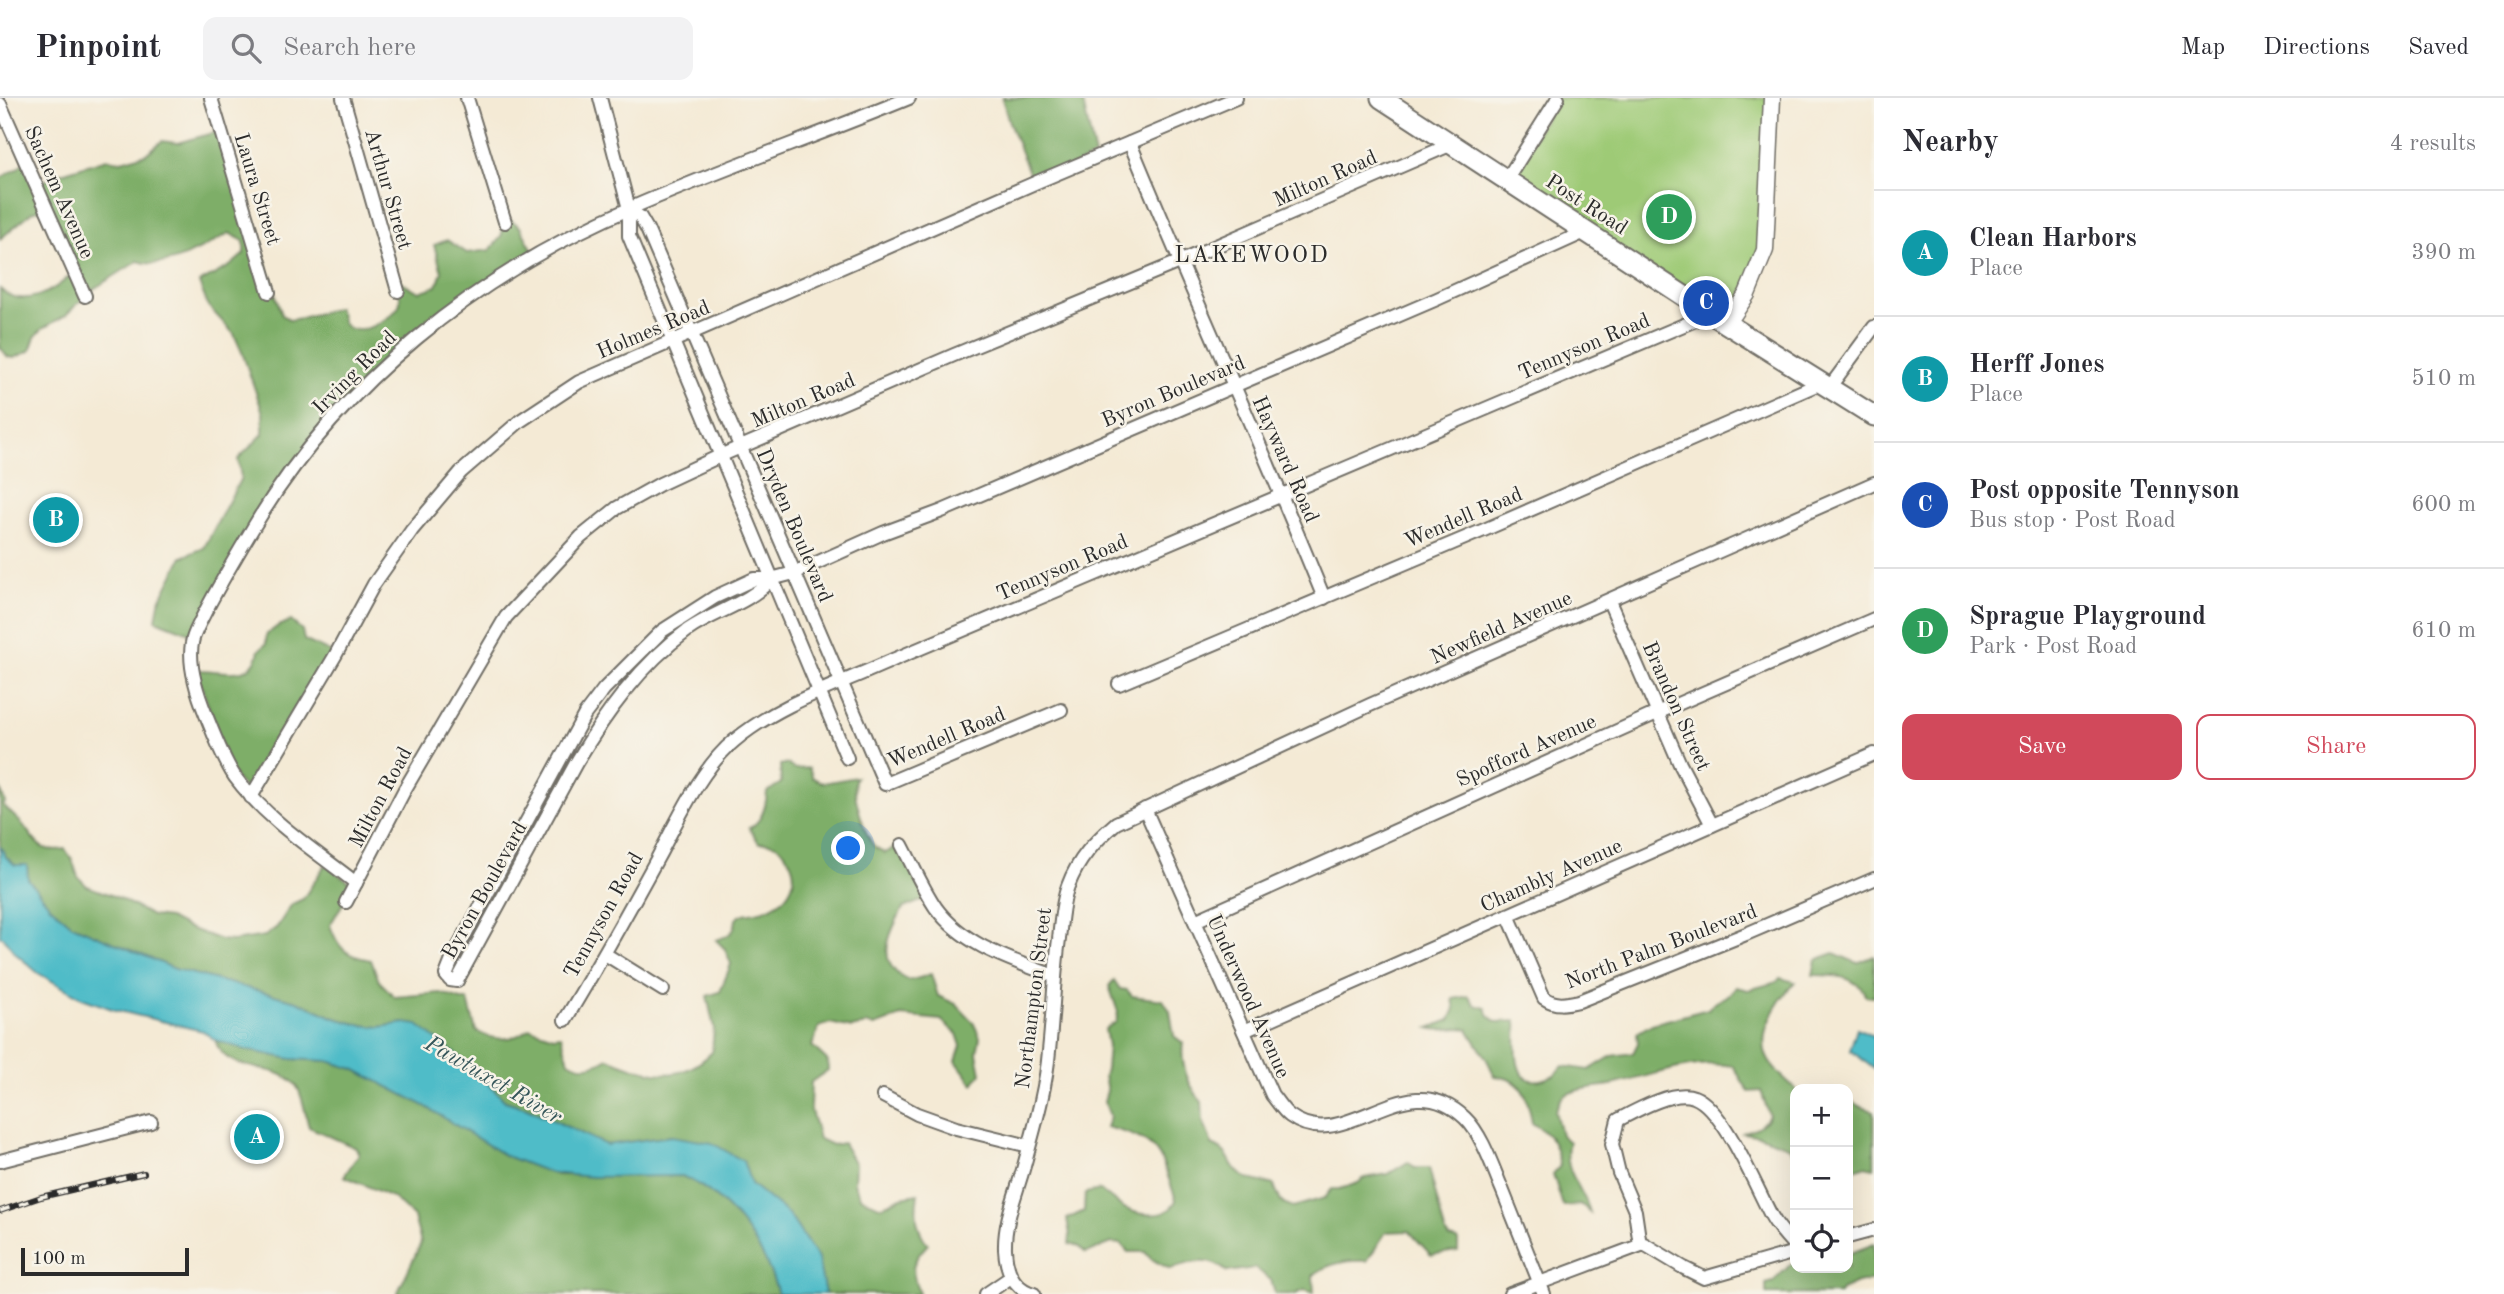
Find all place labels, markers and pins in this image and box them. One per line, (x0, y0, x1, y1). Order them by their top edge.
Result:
pin: D (1646, 191, 1692, 243)
pin: C (1683, 277, 1729, 329)
pin: B (33, 494, 79, 546)
pin: A (234, 1111, 280, 1163)

